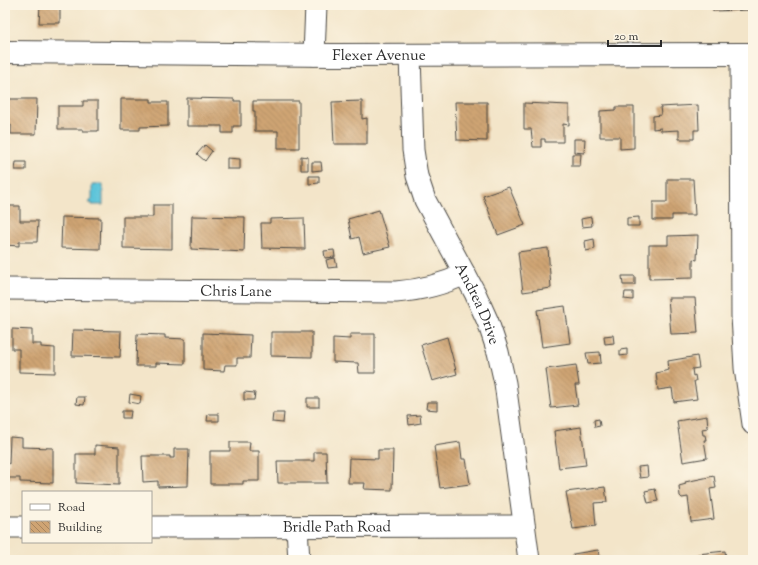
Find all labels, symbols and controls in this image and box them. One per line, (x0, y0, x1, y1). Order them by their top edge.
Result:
scale bar (608, 22, 661, 48)
text: 20 m (614, 28, 639, 46)
street label: Flexer Avenue (332, 46, 426, 67)
street label: Andrea Drive (449, 259, 504, 348)
street label: Chris Lane (200, 281, 272, 303)
legend (22, 491, 152, 543)
text: Road (58, 499, 85, 517)
street label: Bridle Path Road (283, 517, 392, 539)
text: Building (58, 519, 102, 537)

